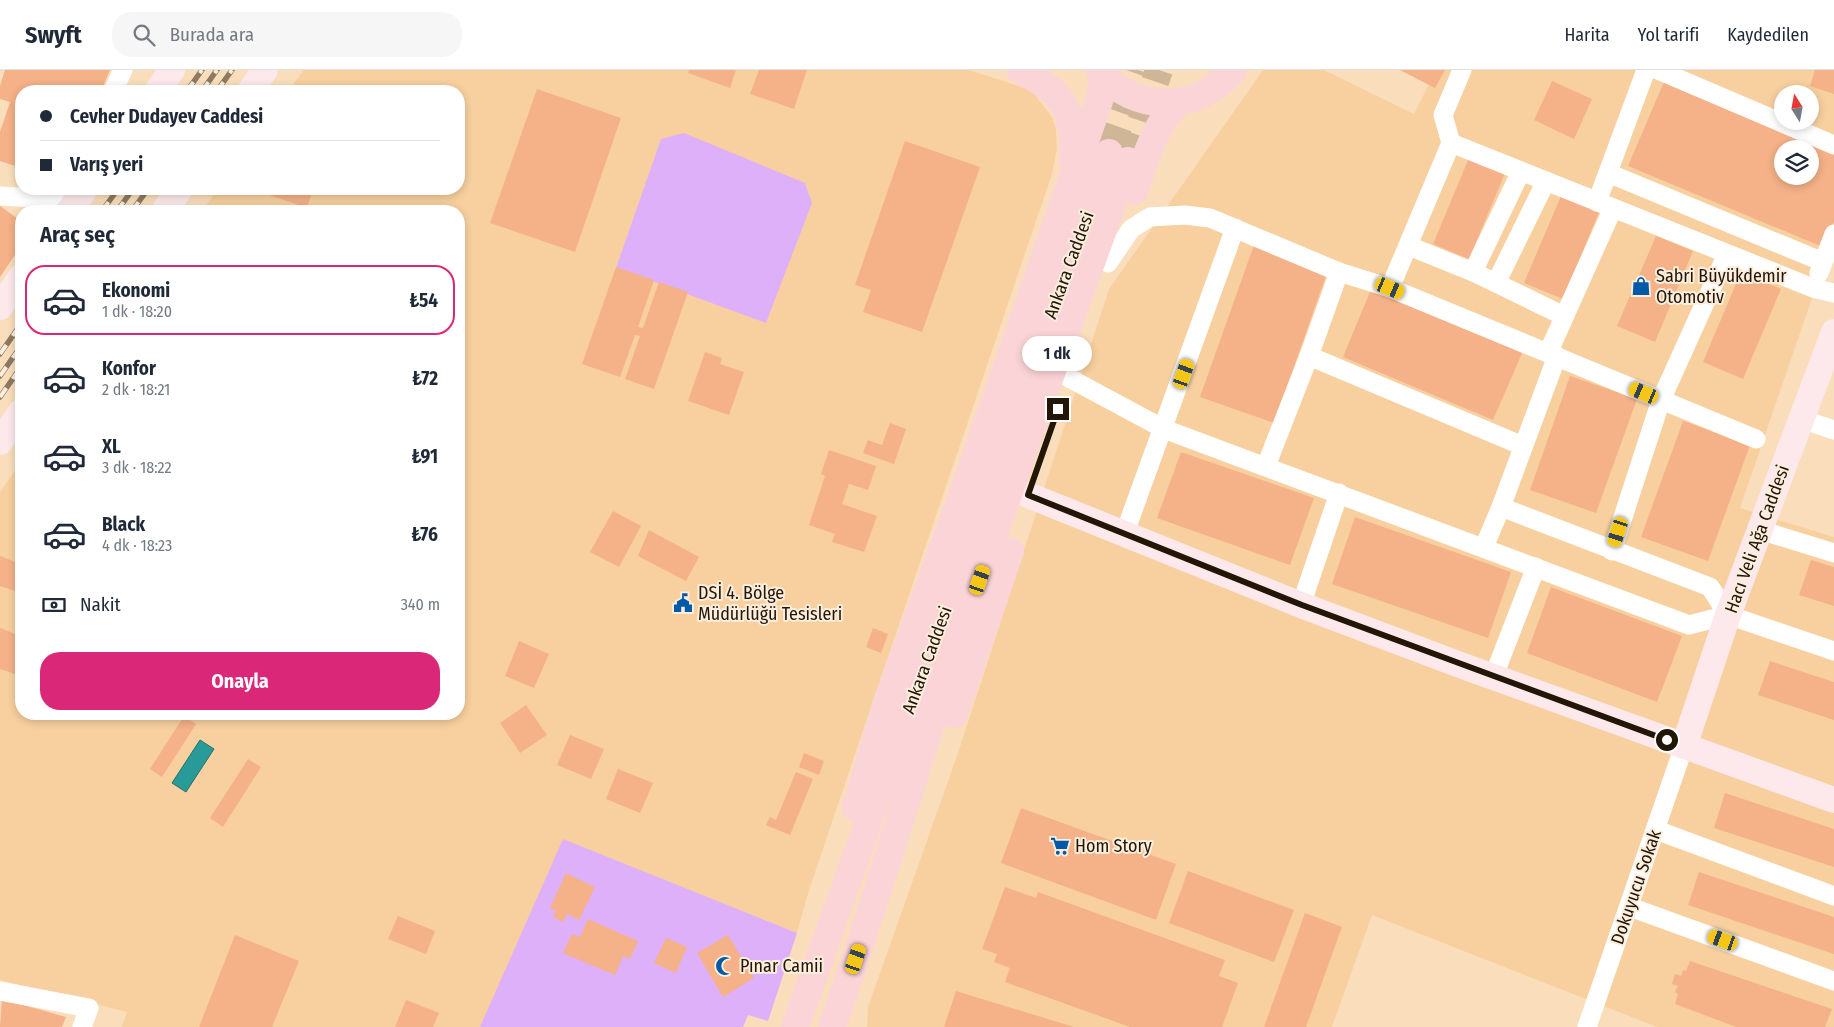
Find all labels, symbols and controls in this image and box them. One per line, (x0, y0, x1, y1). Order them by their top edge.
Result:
search box (112, 12, 462, 57)
text: Swyft (25, 21, 82, 49)
icon: search (130, 21, 158, 49)
text: Burada ara (170, 23, 254, 46)
text: Harita (1564, 24, 1610, 46)
text: Yol tarifi (1638, 24, 1699, 46)
text: Kaydedilen (1727, 24, 1809, 46)
north arrow (1774, 85, 1819, 130)
map controls (1774, 85, 1819, 185)
text: Cevher Dudayev Caddesi (70, 105, 263, 128)
button: layers (1774, 140, 1819, 185)
text: Varış yeri (70, 153, 143, 176)
street label: Ankara Caddesi (1039, 208, 1099, 322)
text: Araç seç (40, 221, 115, 248)
place label: Sabri Büyükdemir Otomotiv (1656, 265, 1787, 308)
car (1373, 275, 1406, 301)
shop icon: Sabri Büyükdemir Otomotiv (1630, 275, 1652, 297)
icon: car (42, 278, 87, 323)
text: Ekonomi (102, 279, 170, 302)
text: ₺54 (409, 289, 438, 312)
text: 1 dk · 18:20 (102, 302, 172, 321)
callout: 1 dk (1023, 336, 1093, 372)
text: 1 dk (1044, 344, 1070, 363)
icon: car (42, 356, 87, 401)
text: Konfor (102, 357, 156, 380)
car (1171, 357, 1196, 391)
text: ₺72 (412, 367, 438, 390)
text: 2 dk · 18:21 (102, 380, 170, 399)
car (1627, 380, 1660, 406)
route end (1047, 398, 1069, 420)
icon: car (42, 434, 87, 479)
text: XL (102, 435, 121, 458)
text: ₺91 (411, 445, 438, 468)
text: 3 dk · 18:22 (102, 458, 172, 477)
street label: Hacı Veli Ağa Caddesi (1720, 462, 1794, 616)
icon: car (42, 512, 87, 557)
text: Black (102, 513, 145, 536)
car (1606, 515, 1629, 549)
text: ₺76 (411, 523, 438, 546)
text: 4 dk · 18:23 (102, 536, 172, 555)
car (968, 563, 991, 597)
place label: DSİ 4. Bölge Müdürlüğü Tesisleri (698, 582, 842, 625)
icon: cash (40, 591, 68, 619)
public building icon: DSİ 4. Bölge Müdürlüğü Tesisleri (672, 592, 694, 614)
text: Nakit (80, 593, 121, 616)
text: 340 m (401, 595, 440, 614)
street label: Ankara Caddesi (897, 603, 957, 717)
button: Onayla (40, 652, 440, 710)
route start (1656, 729, 1678, 751)
street label: Dokuyucu Sokak (1606, 826, 1666, 947)
supermarket icon: Hom Story (1049, 835, 1071, 857)
place label: Hom Story (1075, 835, 1152, 857)
car (1706, 928, 1739, 952)
car (844, 942, 867, 976)
mosque icon: Pınar Camii (714, 955, 736, 977)
place label: Pınar Camii (740, 955, 823, 977)

